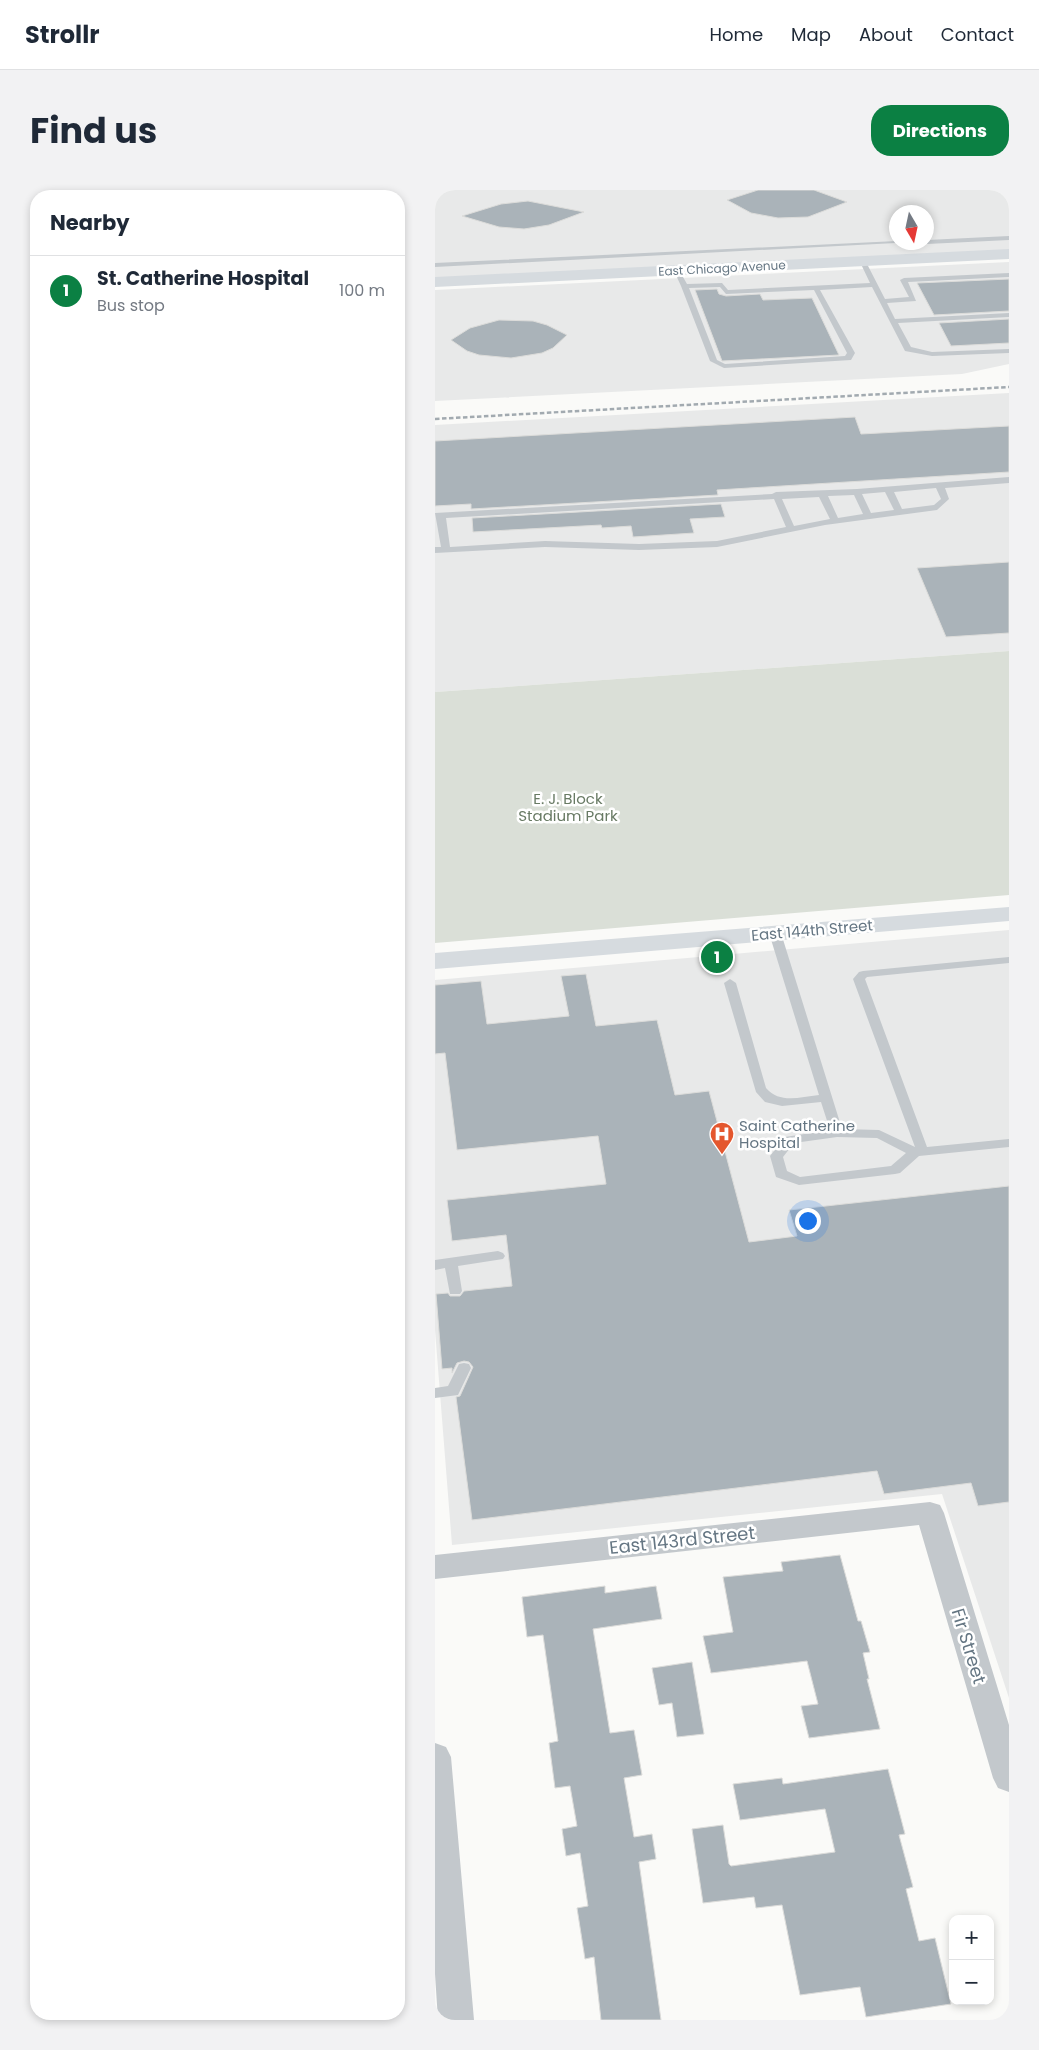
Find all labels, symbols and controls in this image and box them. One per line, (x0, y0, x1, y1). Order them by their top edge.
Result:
text: Strollr (25, 18, 100, 51)
text: Home (709, 22, 763, 47)
text: Map (791, 22, 831, 47)
text: About (859, 22, 913, 47)
text: Contact (941, 22, 1014, 47)
button: Directions (871, 105, 1009, 156)
text: Find us (30, 106, 157, 155)
north arrow (889, 205, 934, 250)
text: Nearby (50, 208, 130, 237)
street label: East Chicago Avenue (658, 256, 786, 280)
text: St. Catherine Hospital (97, 265, 309, 292)
text: 1 (63, 279, 69, 302)
text: 100 m (339, 279, 385, 302)
text: Bus stop (97, 294, 165, 317)
park label: E. J. Block Stadium Park (518, 788, 618, 826)
street label: East 144th Street (750, 914, 874, 946)
pin: 1 (701, 938, 733, 976)
place label: Saint Catherine Hospital (739, 1115, 855, 1153)
hospital icon: Saint Catherine Hospital (709, 1121, 735, 1155)
your location (795, 1208, 821, 1234)
street label: East 143rd Street (608, 1520, 756, 1560)
street label: Fir Street (946, 1605, 992, 1687)
map controls (949, 1915, 994, 2005)
button: + (949, 1915, 994, 1960)
button: − (949, 1960, 994, 2005)

